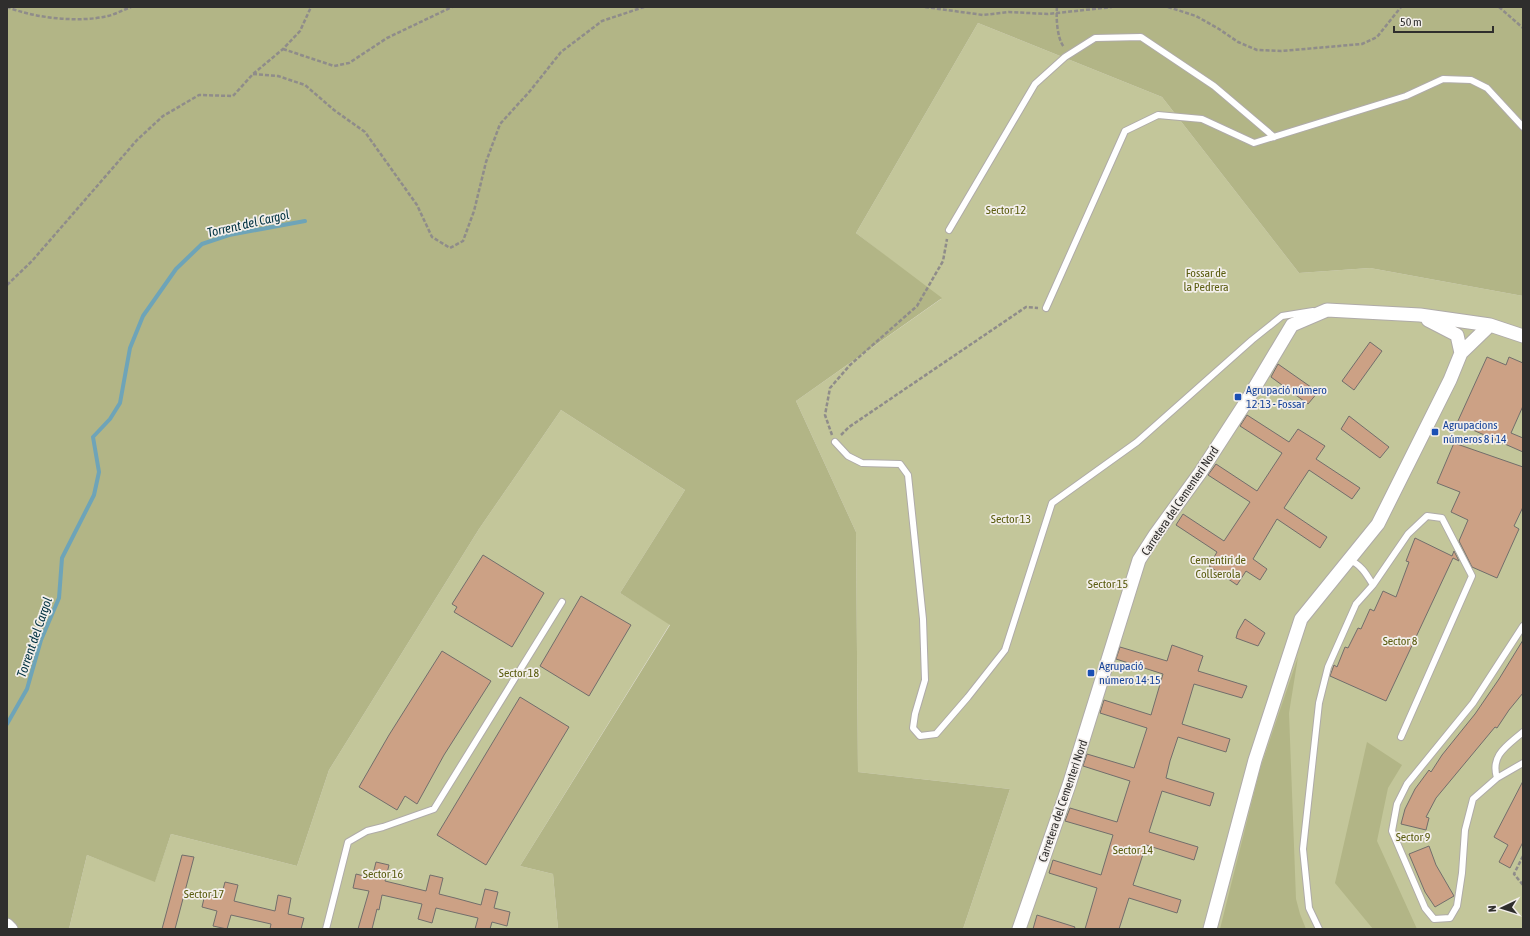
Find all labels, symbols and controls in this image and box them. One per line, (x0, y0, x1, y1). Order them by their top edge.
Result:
scale bar (1394, 8, 1493, 34)
text: 50 m (1400, 15, 1422, 29)
park label: Sector 12 (986, 203, 1026, 217)
water label: Torrent del Cargol (205, 207, 291, 240)
park label: Fossar de la Pedrera (1183, 266, 1229, 294)
place label: Agrupació número 12·13 - Fossar (1246, 383, 1327, 411)
marker: Agrupació número 12·13 - Fossar (1233, 392, 1243, 402)
place label: Agrupacions números 8 i 14 (1443, 418, 1507, 446)
marker: Agrupacions números 8 i 14 (1430, 427, 1440, 437)
street label: Carretera del Cementeri Nord (1138, 444, 1222, 558)
park label: Sector 13 (991, 512, 1031, 526)
park label: Cementiri de Collserola (1190, 553, 1246, 581)
park label: Sector 15 (1088, 577, 1128, 591)
water label: Torrent del Cargol (14, 595, 55, 679)
park label: Sector 8 (1383, 634, 1418, 648)
place label: Agrupació número 14·15 (1099, 659, 1161, 687)
park label: Sector 18 (499, 666, 540, 680)
marker: Agrupació número 14·15 (1086, 668, 1096, 678)
street label: Carretera del Cementeri Nord (1036, 738, 1090, 864)
park label: Sector 9 (1396, 830, 1431, 844)
park label: Sector 14 (1113, 843, 1154, 857)
park label: Sector 16 (363, 867, 404, 881)
park label: Sector 17 (184, 887, 225, 901)
north arrow (1482, 888, 1522, 928)
text: N (1486, 905, 1498, 912)

